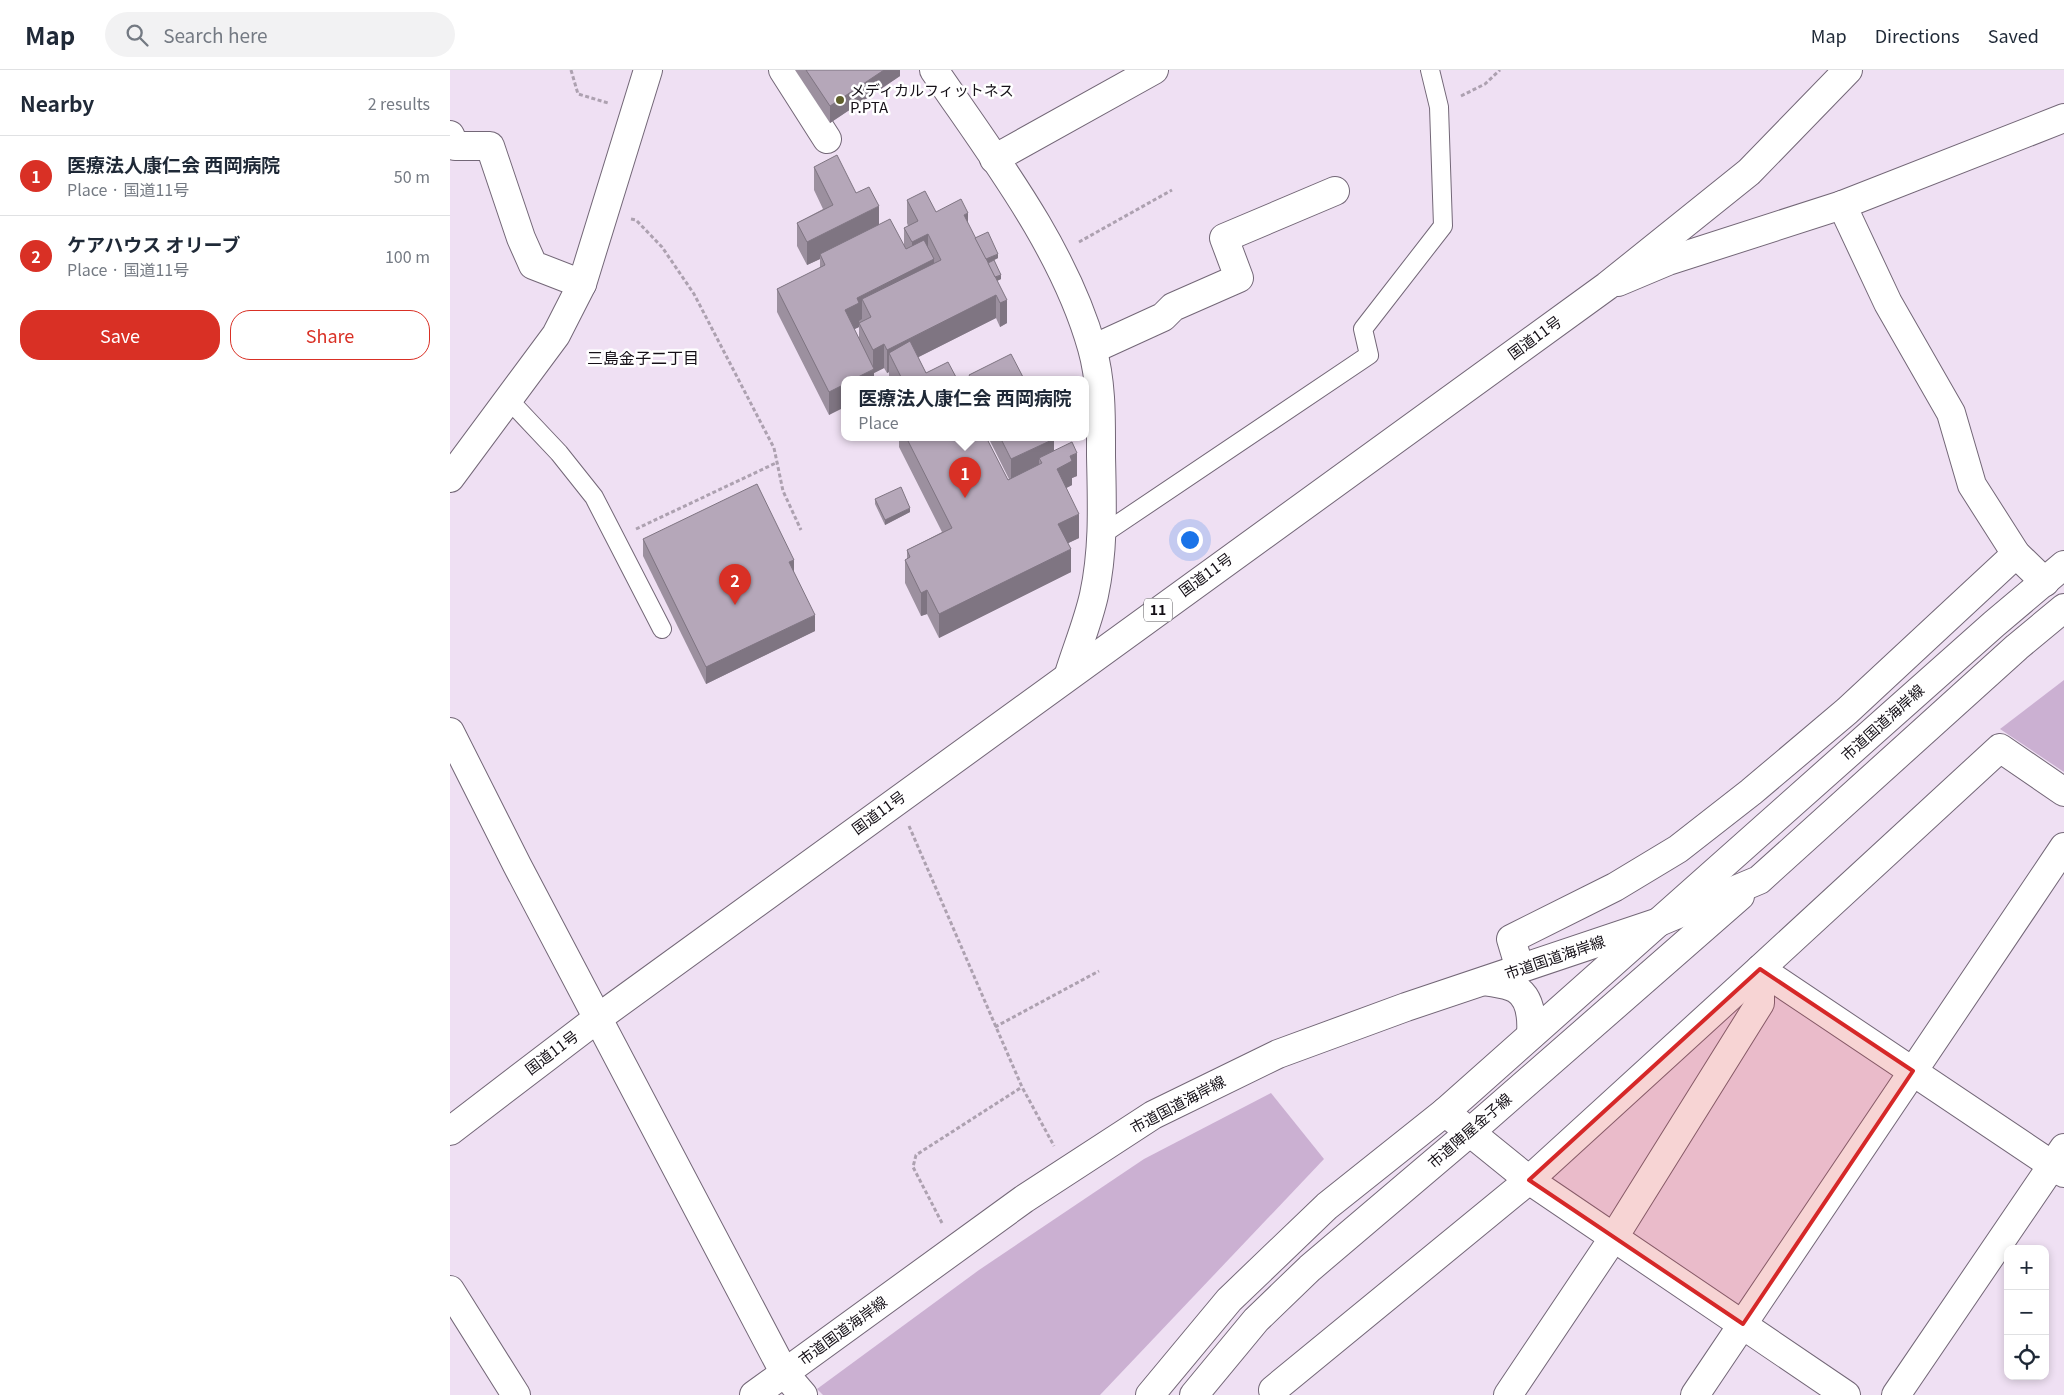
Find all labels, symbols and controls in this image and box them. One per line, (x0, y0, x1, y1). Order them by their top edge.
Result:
search box (105, 12, 455, 57)
text: Map (25, 17, 75, 52)
icon: search (123, 21, 151, 49)
text: Search here (163, 21, 268, 48)
text: Map (1811, 22, 1847, 48)
text: Directions (1875, 22, 1960, 48)
text: Saved (1988, 22, 2039, 48)
place label: メディカルフィットネス P.PTA (850, 79, 1014, 117)
text: Nearby (20, 88, 94, 118)
text: 2 results (368, 91, 430, 115)
marker: メディカルフィットネス P.PTA (834, 94, 846, 106)
text: 医療法人康仁会 西岡病院 (67, 150, 280, 177)
text: 1 (31, 164, 41, 188)
text: 50 m (394, 164, 430, 188)
text: Place · 国道11号 (67, 177, 189, 201)
text: ケアハウス オリーブ (67, 230, 240, 257)
text: 2 (31, 244, 41, 268)
text: 100 m (385, 244, 430, 268)
text: Place · 国道11号 (67, 257, 189, 281)
button: Save (20, 310, 220, 360)
button: Share (230, 310, 430, 360)
street label: 国道11号 (1503, 310, 1565, 363)
district label: 三島金子二丁目 (587, 345, 699, 369)
popup (841, 376, 1089, 441)
text: 医療法人康仁会 西岡病院 (858, 383, 1072, 410)
text: Place (858, 410, 899, 434)
pin: 1 (949, 457, 981, 498)
your location (1177, 527, 1203, 553)
street label: 国道11号 (1174, 547, 1236, 600)
pin: 2 (719, 564, 751, 605)
road number: 11 (1144, 598, 1172, 622)
street label: 市道国道海岸線 (1836, 679, 1928, 765)
street label: 国道11号 (847, 785, 909, 838)
street label: 市道国道海岸線 (1501, 930, 1608, 984)
street label: 国道11号 (520, 1025, 582, 1079)
street label: 市道国道海岸線 (1126, 1070, 1229, 1138)
street label: 市道陣屋金子線 (1422, 1087, 1516, 1172)
map controls (2004, 1245, 2049, 1380)
button: + (2004, 1245, 2049, 1290)
street label: 市道国道海岸線 (793, 1290, 891, 1369)
button: − (2004, 1290, 2049, 1335)
button: locate (2004, 1335, 2049, 1380)

